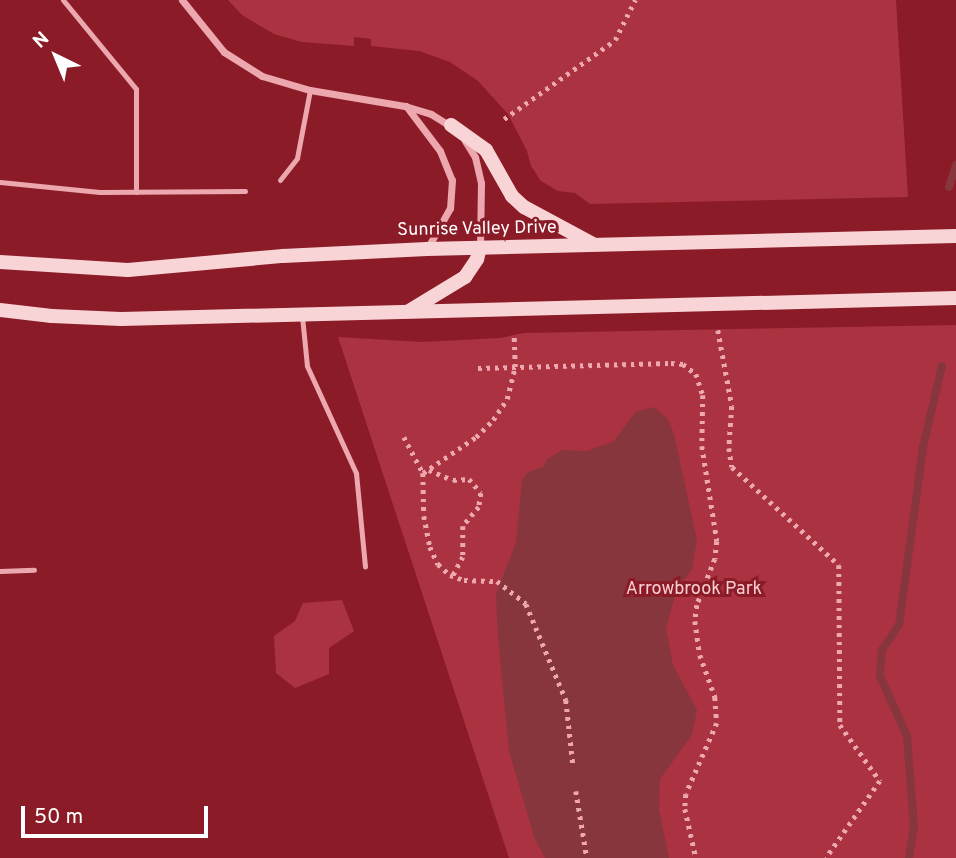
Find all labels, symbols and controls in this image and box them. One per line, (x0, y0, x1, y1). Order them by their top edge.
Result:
north arrow (21, 21, 91, 91)
text: N (29, 27, 55, 54)
street label: Sunrise Valley Drive (397, 218, 557, 242)
park label: Arrowbrook Park (626, 579, 762, 601)
scale bar (24, 792, 212, 836)
text: 50 m (34, 804, 83, 831)

